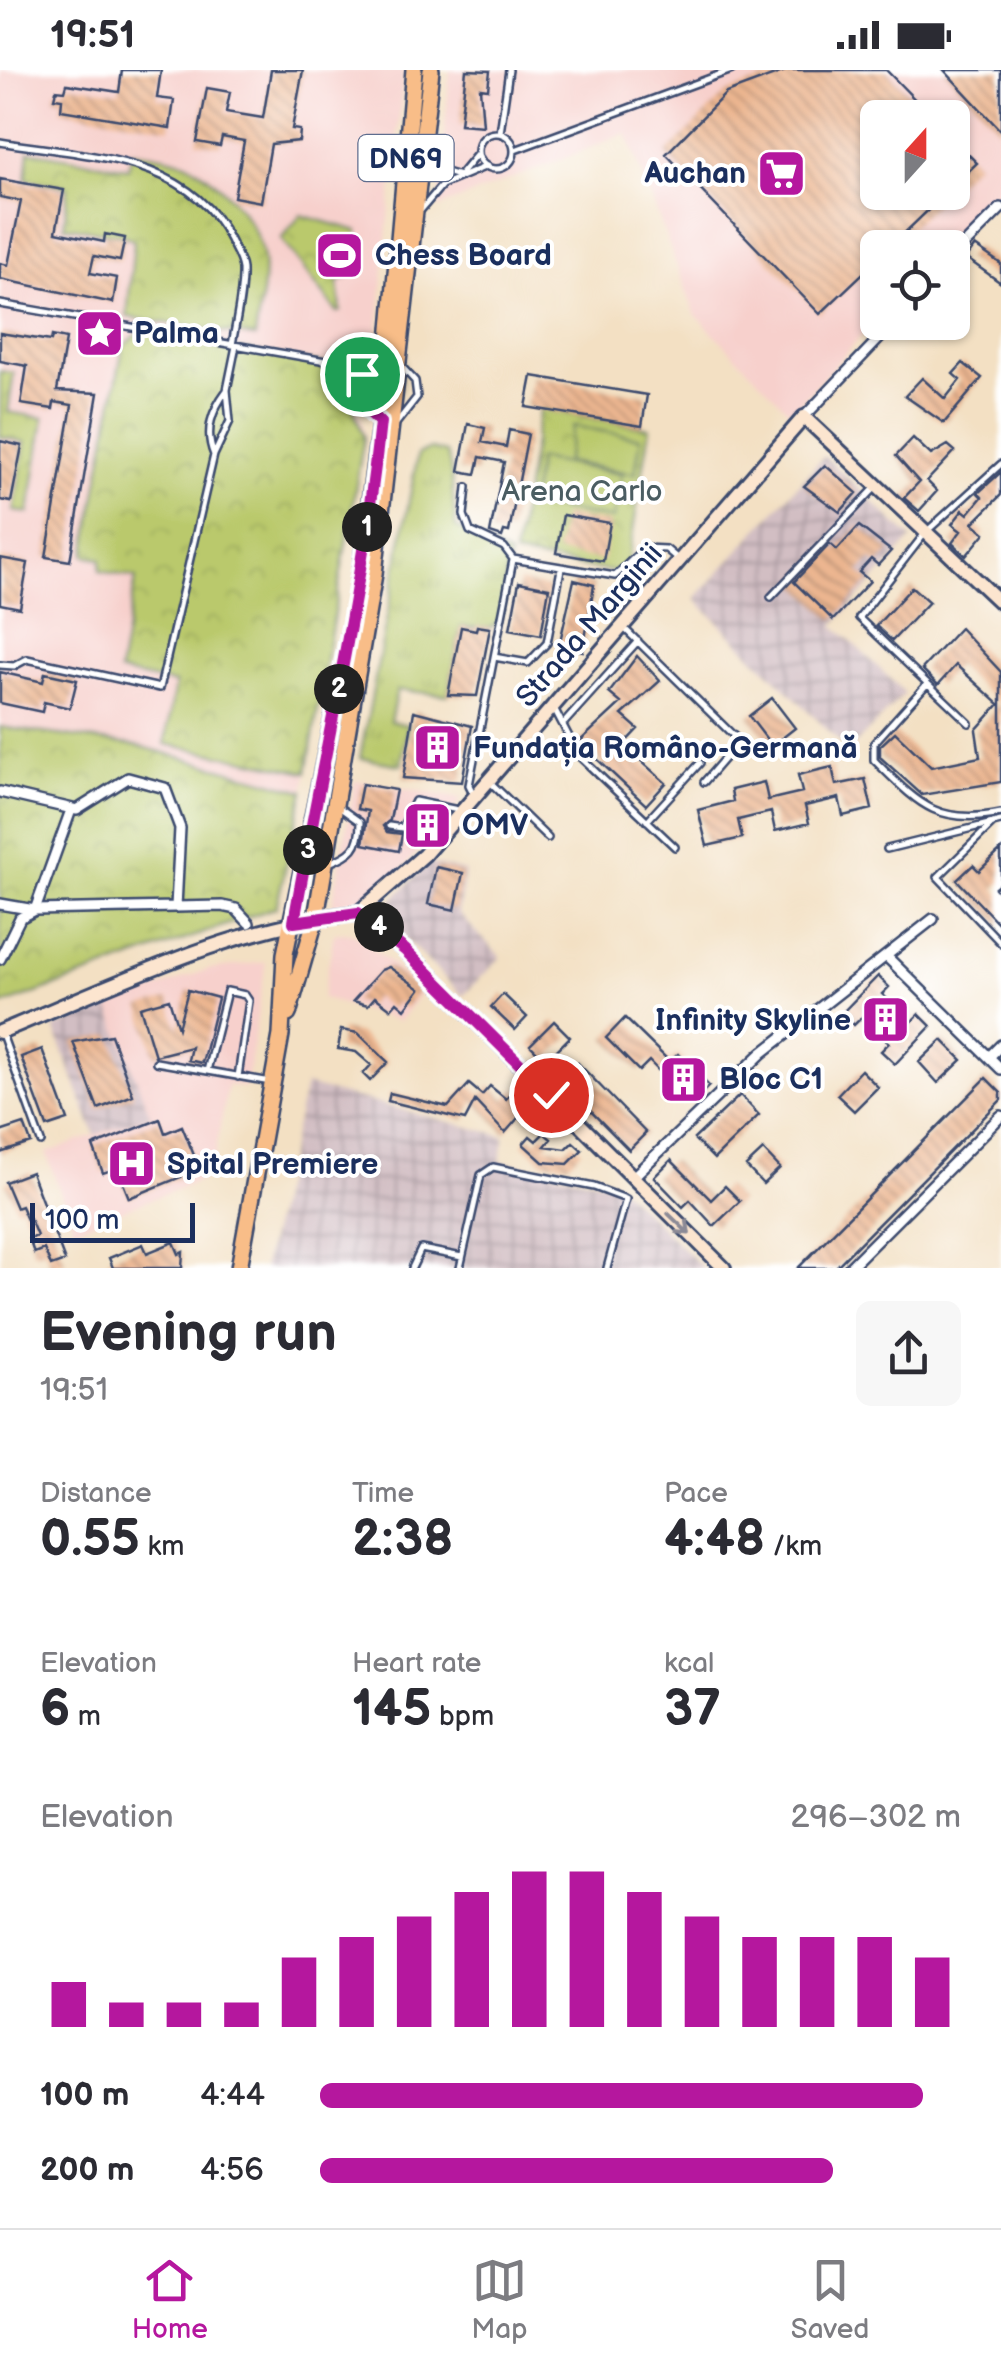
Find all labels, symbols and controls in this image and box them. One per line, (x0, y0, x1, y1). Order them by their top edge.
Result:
text: 19:51 (50, 13, 135, 58)
north arrow (860, 100, 970, 210)
map controls (860, 100, 970, 340)
road number: DN69 (358, 135, 454, 181)
supermarket icon: Auchan (755, 147, 807, 199)
place label: Auchan (643, 156, 746, 192)
sports icon: Chess Board (314, 229, 366, 281)
button: locate (860, 230, 970, 340)
place label: Chess Board (375, 238, 552, 274)
place icon: Palma (73, 307, 125, 359)
place label: Palma (134, 316, 219, 352)
pin (320, 332, 405, 417)
icon: arrive (335, 347, 390, 402)
park label: Arena Carlo (501, 474, 663, 510)
pin: 1 (342, 502, 392, 552)
text: 1 (361, 510, 373, 543)
street label: Strada Marginii (509, 536, 671, 715)
pin: 2 (314, 664, 364, 714)
text: 2 (331, 672, 347, 705)
building icon: Fundația Româno-Germană (412, 722, 464, 774)
place label: Fundația Româno-Germană (473, 731, 858, 767)
building icon: OMV (401, 799, 453, 851)
place label: OMV (462, 808, 529, 844)
pin: 3 (283, 825, 333, 875)
text: 3 (300, 833, 316, 866)
pin: 4 (354, 902, 404, 952)
text: 4 (371, 910, 387, 943)
building icon: Infinity Skyline (860, 994, 912, 1046)
place label: Infinity Skyline (655, 1003, 851, 1039)
pin (509, 1053, 594, 1138)
building icon: Bloc C1 (658, 1053, 710, 1105)
place label: Bloc C1 (719, 1062, 823, 1098)
icon: check (524, 1068, 579, 1123)
hospital icon: Spital Premiere (106, 1138, 158, 1190)
place label: Spital Premiere (167, 1147, 378, 1183)
scale bar (30, 1198, 195, 1242)
text: 100 m (45, 1204, 119, 1237)
one-way arrow (667, 1212, 691, 1236)
text: Evening run (40, 1300, 337, 1367)
button: share (856, 1301, 961, 1406)
text: 19:51 (40, 1371, 108, 1410)
text: Distance (40, 1477, 152, 1510)
text: Time (352, 1477, 414, 1510)
text: Pace (664, 1477, 728, 1510)
text: 0.55 (40, 1510, 140, 1570)
text: 2:38 (352, 1510, 453, 1570)
text: 4:48 (664, 1510, 765, 1570)
text: km (140, 1530, 184, 1563)
text: /km (765, 1530, 822, 1563)
text: Elevation (40, 1647, 157, 1680)
text: Heart rate (352, 1647, 481, 1680)
text: kcal (664, 1647, 714, 1680)
text: 6 (40, 1680, 70, 1740)
text: 145 (352, 1680, 431, 1740)
text: 37 (664, 1680, 721, 1740)
text: m (70, 1700, 101, 1733)
text: bpm (431, 1700, 494, 1733)
text: Elevation (40, 1798, 173, 1837)
text: 296–302 m (791, 1798, 961, 1837)
text: 100 m (40, 2076, 129, 2115)
text: 4:44 (200, 2076, 265, 2115)
text: 200 m (40, 2151, 134, 2190)
text: 4:56 (200, 2151, 264, 2190)
tab: Home (132, 2253, 208, 2346)
tab: Map (471, 2253, 527, 2346)
tab: Saved (791, 2253, 869, 2346)

